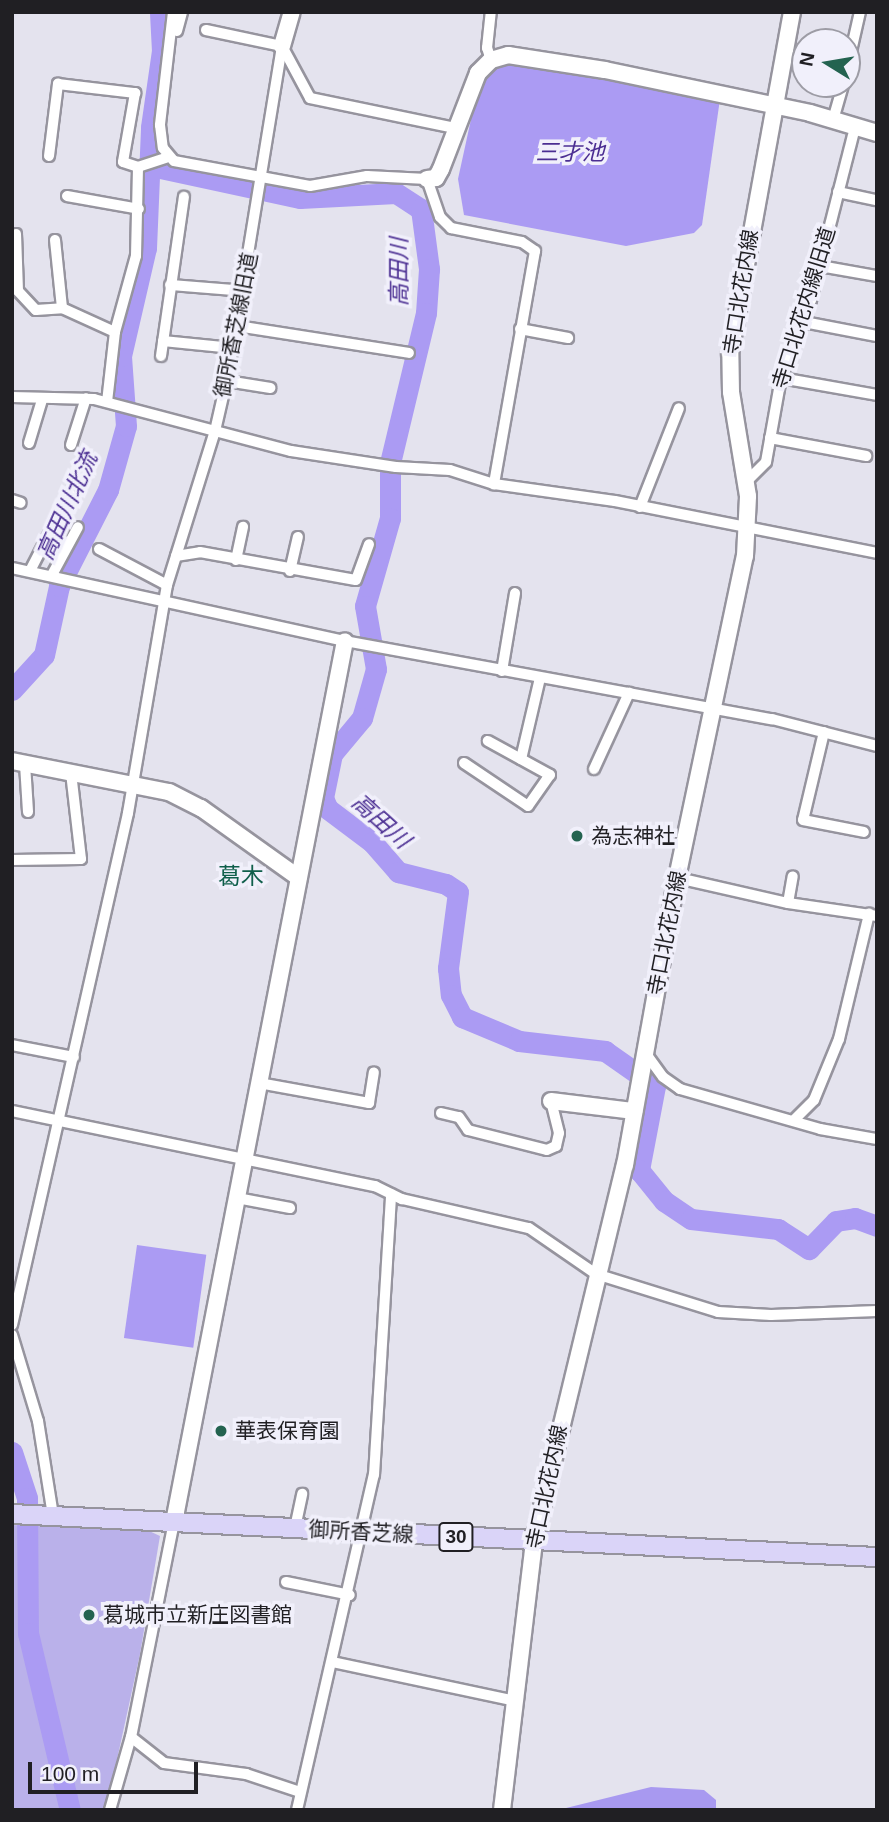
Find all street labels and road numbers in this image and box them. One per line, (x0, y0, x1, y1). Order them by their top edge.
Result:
street label: 寺口北花内線旧道 (767, 224, 841, 392)
street label: 寺口北花内線 (719, 228, 763, 356)
street label: 御所香芝線旧道 (210, 250, 262, 400)
street label: 寺口北花内線 (643, 869, 691, 997)
street label: 寺口北花内線 (522, 1423, 572, 1551)
street label: 御所香芝線 (308, 1517, 414, 1547)
road number: 30 (437, 1522, 475, 1553)

